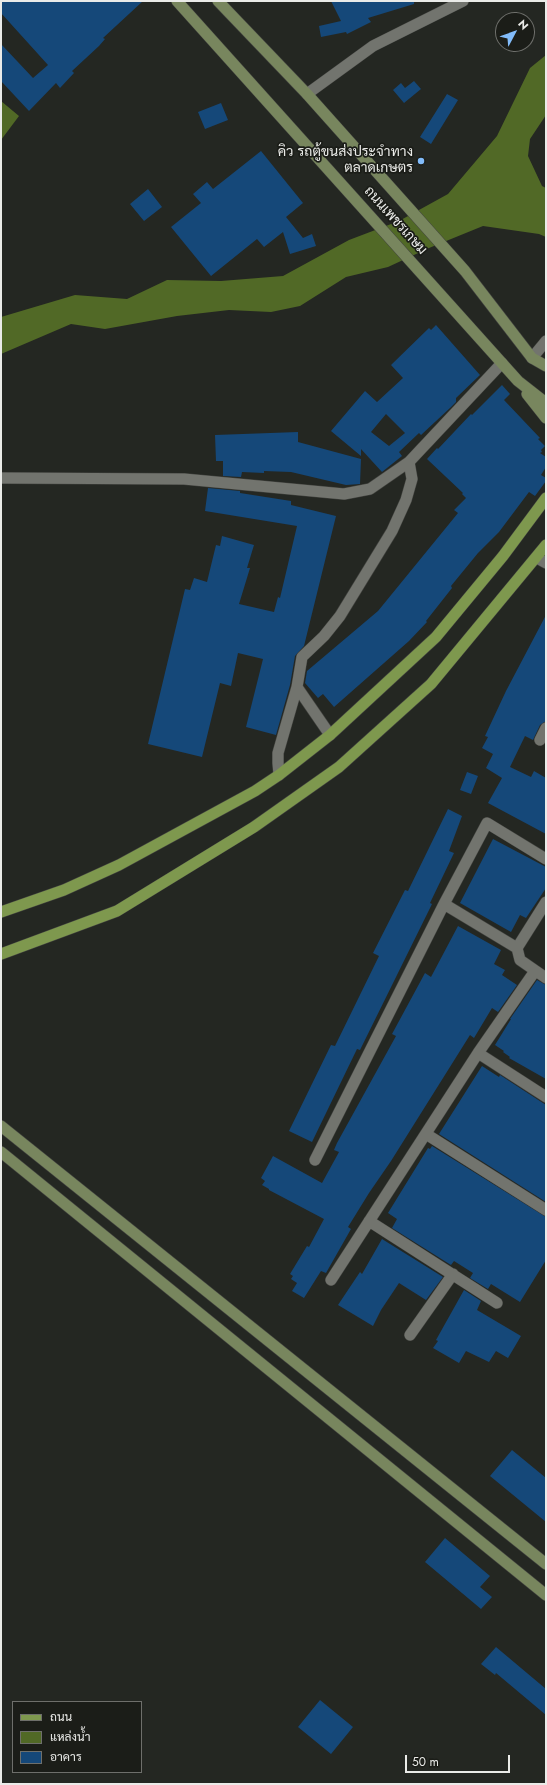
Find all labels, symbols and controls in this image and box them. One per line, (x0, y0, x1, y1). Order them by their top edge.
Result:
north arrow (495, 12, 535, 52)
text: N (514, 16, 532, 33)
place label: คิว รถตู้ขนส่งประจำทาง ตลาดเกษตร (278, 145, 413, 178)
marker: คิว รถตู้ขนส่งประจำทาง ตลาดเกษตร (416, 156, 426, 166)
street label: ถนนเพชรเกษม (360, 183, 430, 259)
legend (12, 1701, 142, 1773)
text: ถนน (50, 1708, 72, 1726)
text: แหล่งน้ำ (50, 1728, 90, 1746)
scale bar (407, 1747, 512, 1773)
text: อาคาร (50, 1748, 82, 1766)
text: 50 m (412, 1753, 439, 1771)

